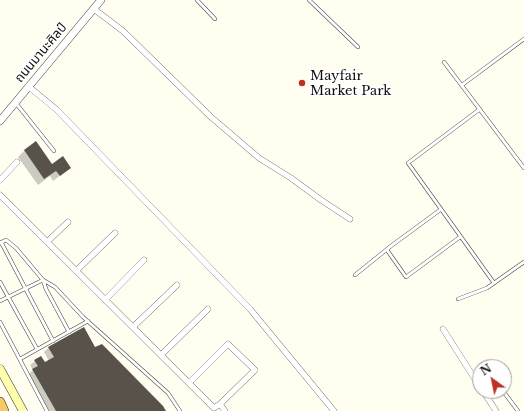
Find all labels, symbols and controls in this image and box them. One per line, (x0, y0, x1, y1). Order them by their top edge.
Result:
street label: ถนนมานะศิลป์ (12, 20, 70, 86)
place label: Mayfair Market Park (310, 68, 391, 99)
marker: Mayfair Market Park (297, 78, 307, 88)
north arrow (472, 359, 512, 399)
text: N (478, 361, 494, 378)

